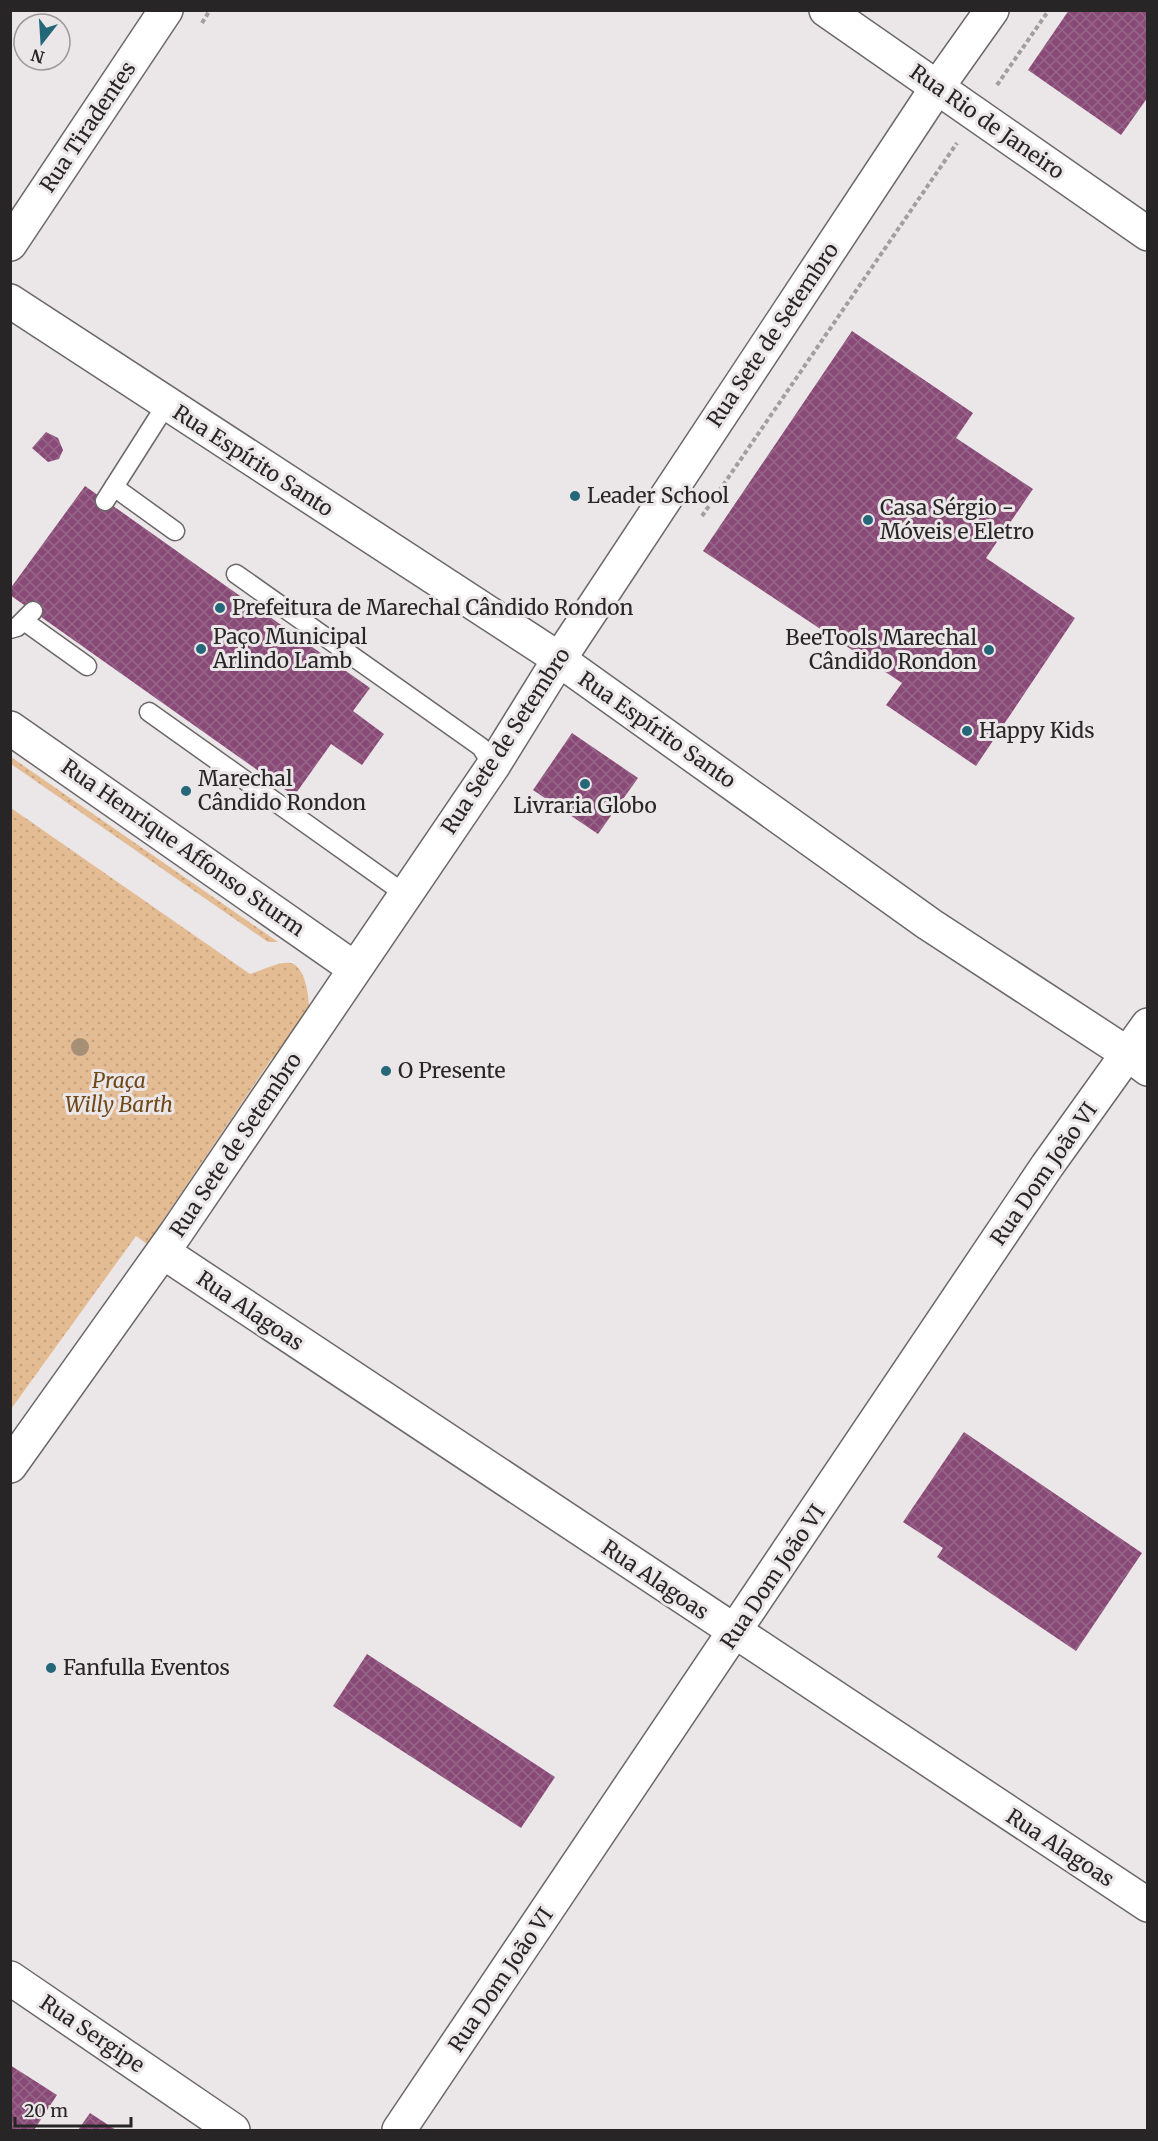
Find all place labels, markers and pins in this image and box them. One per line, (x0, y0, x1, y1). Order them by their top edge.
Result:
place label: Leader School (587, 482, 730, 509)
marker: Leader School (568, 489, 582, 503)
place label: Casa Sérgio - Móveis e Eletro (880, 494, 1034, 545)
marker: Casa Sérgio - Móveis e Eletro (861, 513, 875, 527)
place label: Prefeitura de Marechal Cândido Rondon (232, 594, 634, 621)
marker: Prefeitura de Marechal Cândido Rondon (213, 601, 227, 615)
place label: Paço Municipal Arlindo Lamb (212, 623, 368, 674)
place label: BeeTools Marechal Cândido Rondon (785, 624, 977, 675)
marker: Paço Municipal Arlindo Lamb (194, 642, 208, 656)
marker: BeeTools Marechal Cândido Rondon (982, 643, 996, 657)
place label: Happy Kids (979, 717, 1095, 744)
marker: Happy Kids (960, 724, 974, 738)
place label: Marechal Cândido Rondon (198, 765, 366, 816)
marker: Livraria Globo (578, 777, 592, 791)
marker: Marechal Cândido Rondon (179, 784, 193, 798)
place label: Livraria Globo (513, 792, 657, 819)
place label: O Presente (398, 1057, 505, 1084)
marker: O Presente (379, 1064, 393, 1078)
place label: Fanfulla Eventos (63, 1654, 230, 1681)
marker: Fanfulla Eventos (44, 1661, 58, 1675)

